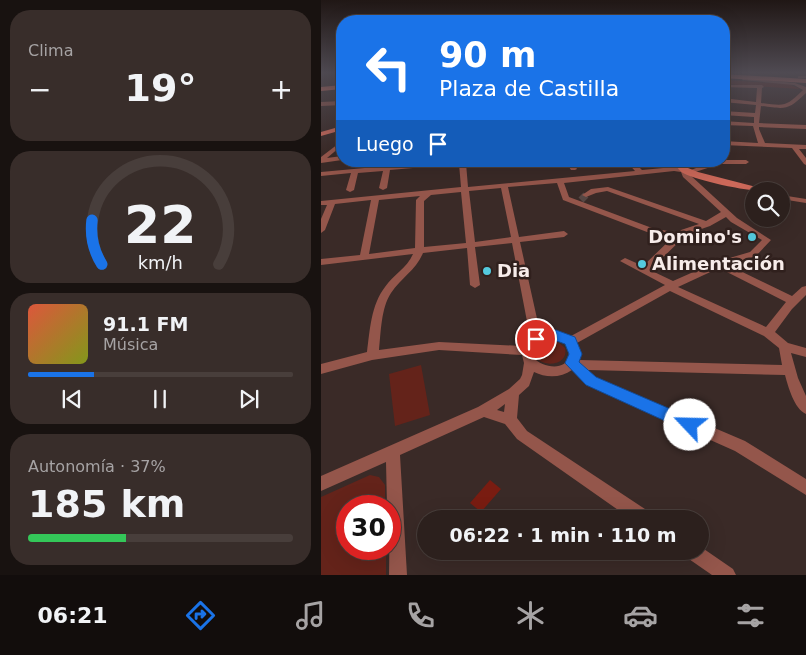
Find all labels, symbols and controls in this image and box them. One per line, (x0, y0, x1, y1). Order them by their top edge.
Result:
icon: left (356, 35, 421, 100)
text: 90 m (439, 35, 536, 75)
text: Clima (28, 41, 73, 60)
text: 19° (125, 66, 196, 110)
text: − (28, 73, 51, 106)
text: + (270, 73, 293, 106)
text: Plaza de Castilla (439, 76, 619, 101)
icon: arrive (424, 130, 452, 158)
text: Luego (356, 133, 414, 155)
map controls (745, 182, 790, 227)
button: search (745, 182, 790, 227)
text: 22 (124, 195, 197, 255)
place label: Domino's (648, 226, 742, 247)
marker: Domino's (746, 231, 758, 243)
text: km/h (138, 252, 183, 273)
place label: Alimentación (652, 253, 785, 274)
marker: Alimentación (636, 258, 648, 270)
place label: Dia (497, 260, 530, 281)
marker: Dia (481, 265, 493, 277)
text: 91.1 FM (103, 313, 188, 335)
pin (515, 318, 557, 360)
icon: arrive (522, 325, 550, 353)
text: Música (103, 335, 158, 354)
icon: previous (58, 385, 86, 413)
icon: pause (146, 385, 174, 413)
icon: next (235, 385, 263, 413)
position arrow (663, 398, 715, 450)
text: Autonomía · 37% (28, 457, 166, 476)
text: 185 km (28, 482, 185, 526)
speed limit sign: 30 (336, 495, 401, 560)
text: 06:22 · 1 min · 110 m (449, 524, 677, 546)
icon: directions (183, 598, 218, 633)
icon: music (293, 598, 328, 633)
icon: phone (403, 598, 438, 633)
icon: climate (513, 598, 548, 633)
icon: car (623, 598, 658, 633)
icon: filters (733, 598, 768, 633)
text: 06:21 (38, 603, 108, 628)

